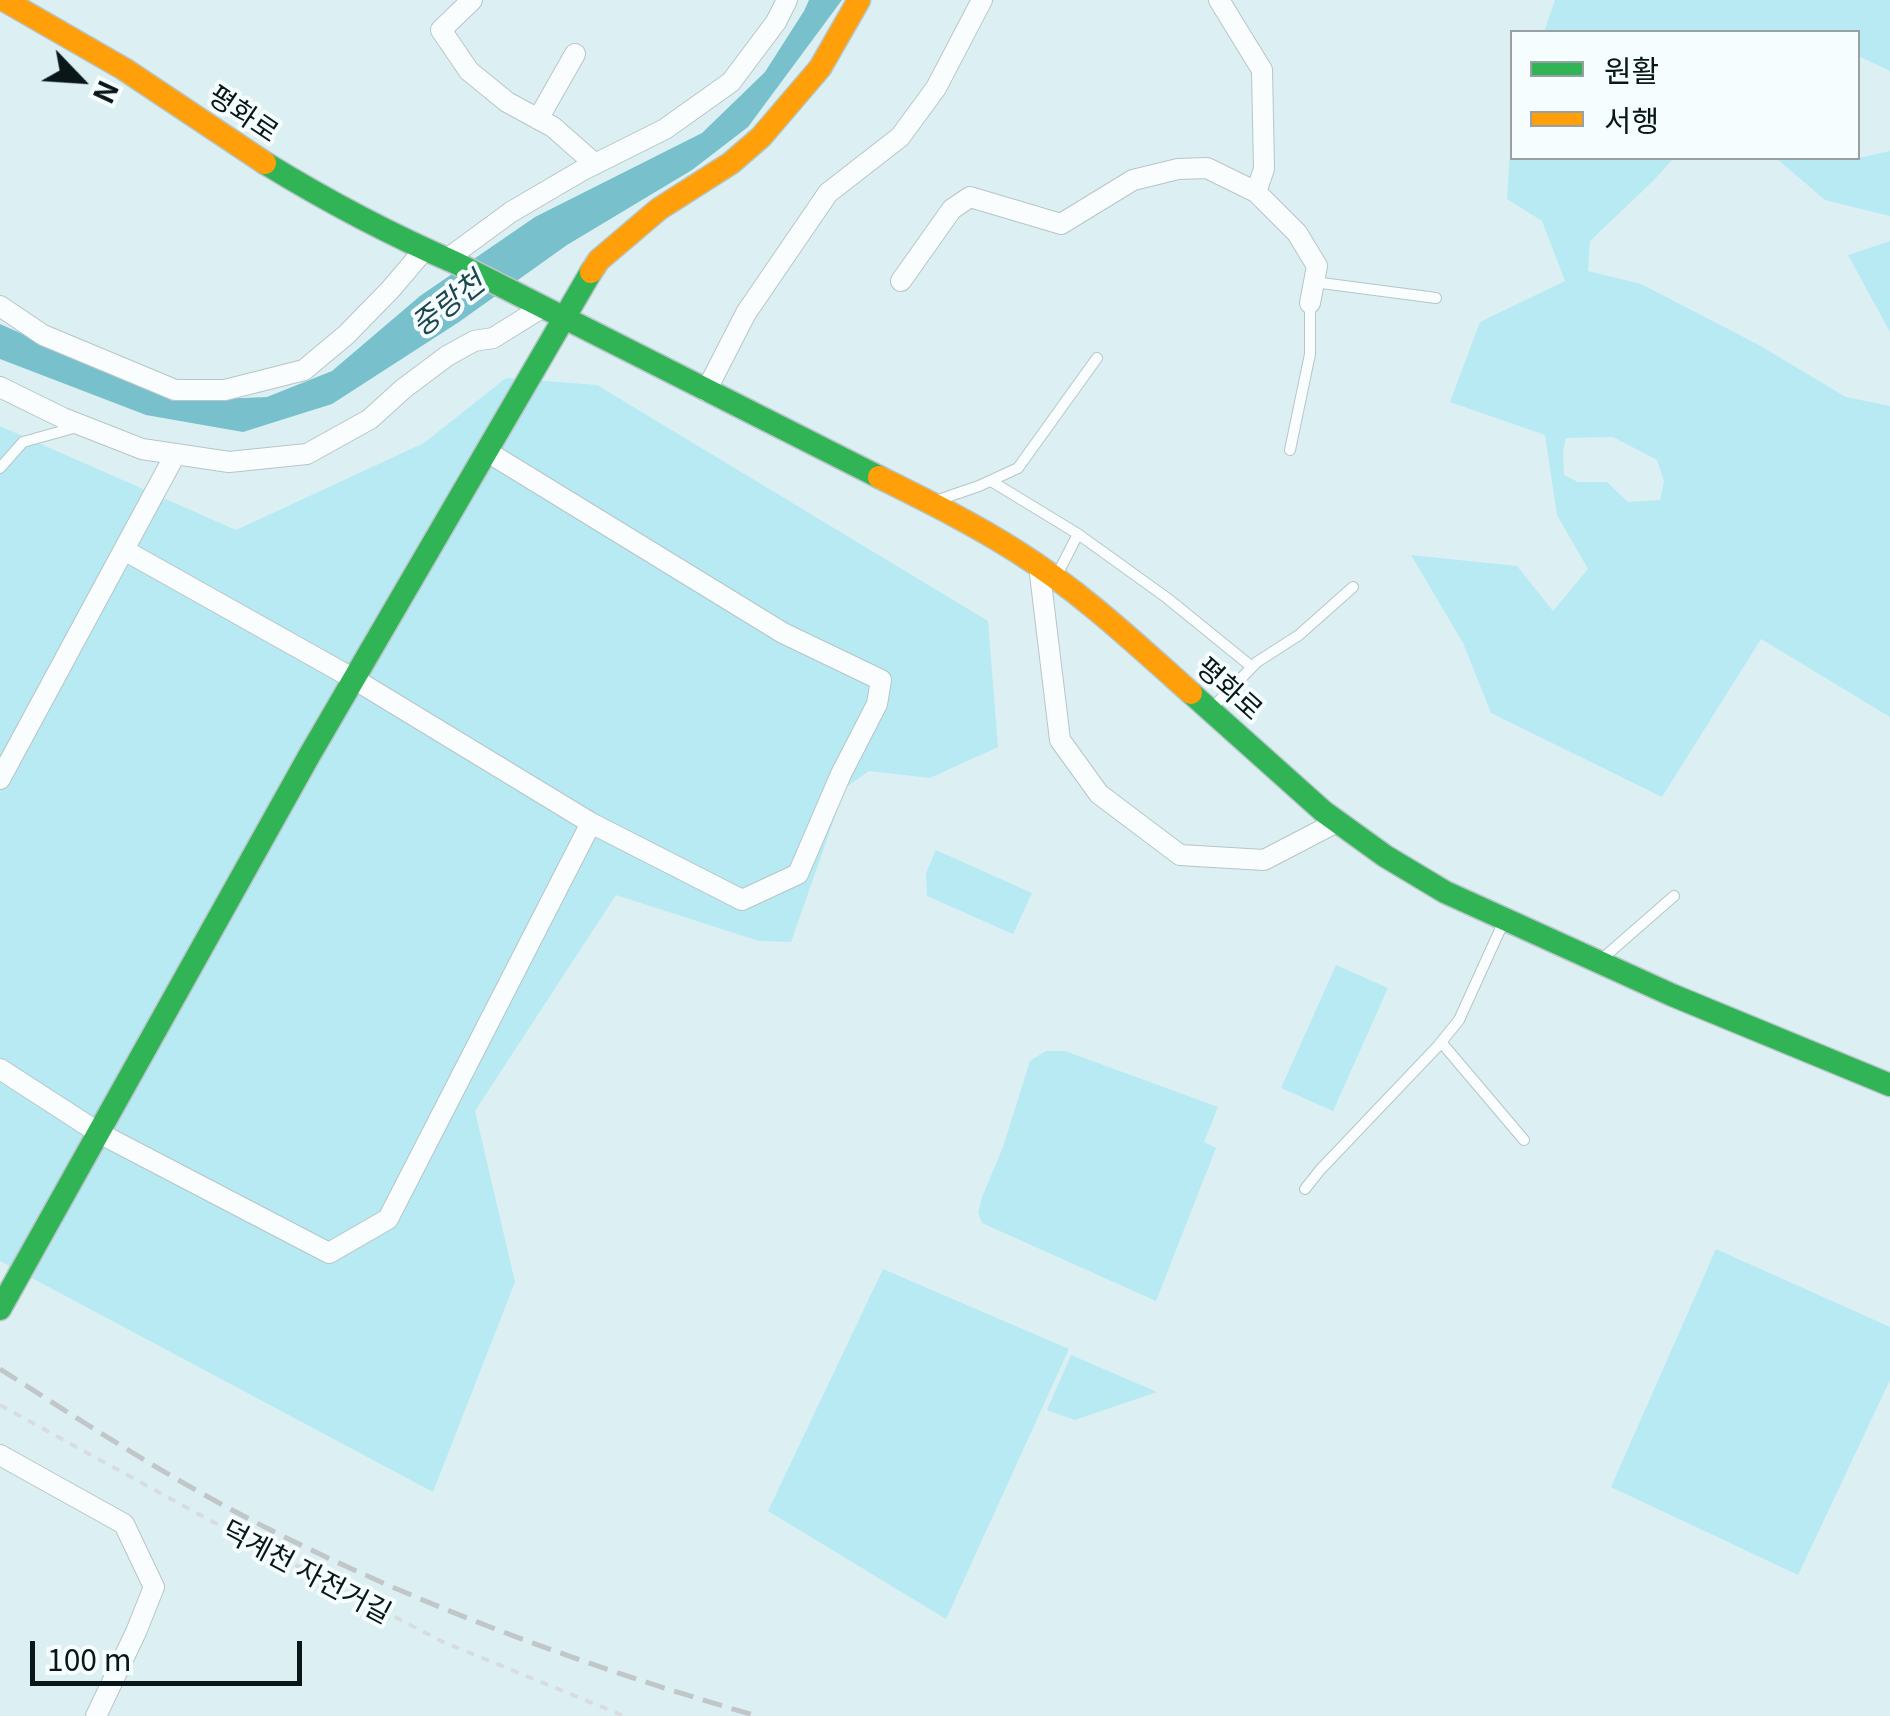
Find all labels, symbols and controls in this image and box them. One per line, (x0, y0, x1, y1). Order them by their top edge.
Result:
north arrow (30, 30, 130, 130)
legend (1510, 30, 1860, 160)
text: 원활 (1604, 47, 1659, 91)
text: N (85, 75, 130, 111)
street label: 평화로 (203, 77, 285, 149)
text: 서행 (1604, 97, 1659, 141)
water label: 중랑천 (403, 263, 491, 343)
street label: 평화로 (1190, 650, 1270, 726)
street label: 덕계천 자전거길 (217, 1512, 397, 1630)
scale bar (35, 1621, 308, 1683)
text: 100 m (47, 1636, 131, 1680)

